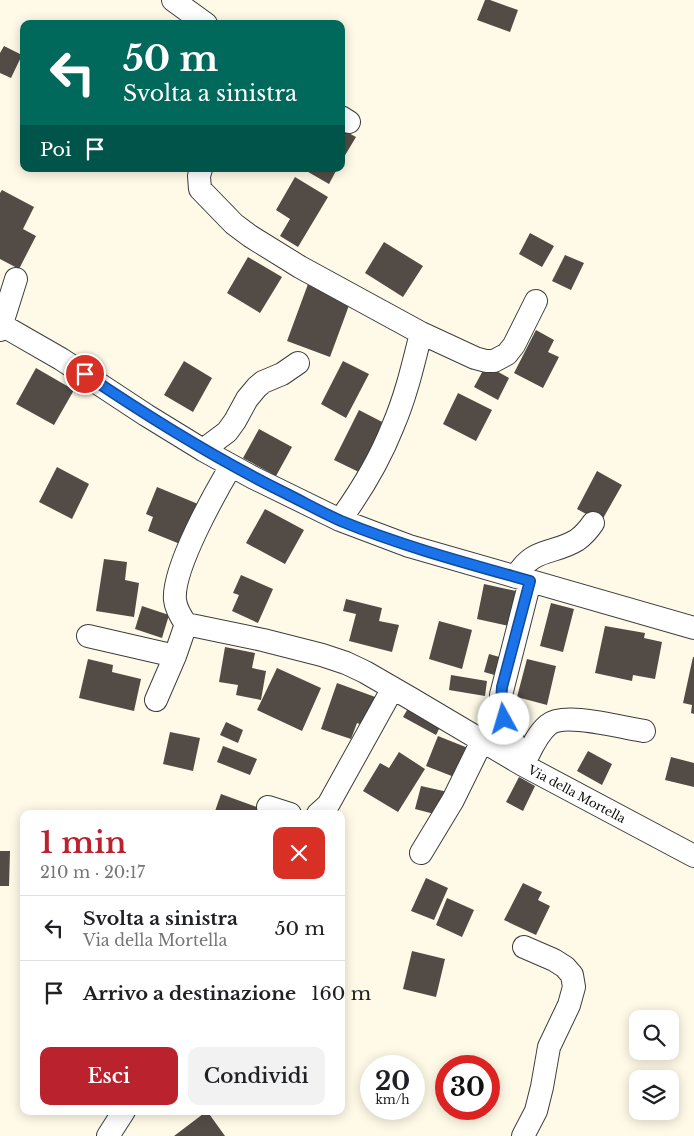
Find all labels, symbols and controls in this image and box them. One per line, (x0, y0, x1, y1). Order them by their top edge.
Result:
text: 50 m (123, 37, 218, 80)
icon: left (40, 40, 105, 105)
text: Svolta a sinistra (123, 80, 297, 107)
icon: arrive (81, 135, 109, 163)
text: Poi (40, 138, 71, 161)
pin (64, 353, 106, 395)
icon: arrive (71, 360, 99, 388)
position arrow (477, 692, 529, 744)
street label: Via della Mortella (525, 761, 629, 826)
text: 1 min (40, 824, 126, 861)
button: close (273, 827, 325, 879)
text: 210 m · 20:17 (40, 862, 145, 882)
text: Svolta a sinistra (83, 907, 238, 930)
icon: left (40, 914, 68, 942)
text: 50 m (275, 917, 325, 940)
text: Via della Mortella (83, 930, 227, 950)
icon: arrive (40, 979, 68, 1007)
text: Arrivo a destinazione (83, 982, 296, 1005)
text: 160 m (311, 982, 371, 1005)
map controls (629, 1010, 679, 1120)
button: search (629, 1010, 679, 1060)
button: Esci (40, 1047, 178, 1105)
button: Condividi (188, 1047, 325, 1105)
speed limit sign: 30 (435, 1055, 500, 1120)
text: 20 (375, 1066, 410, 1097)
button: layers (629, 1070, 679, 1120)
text: km/h (375, 1092, 410, 1107)

